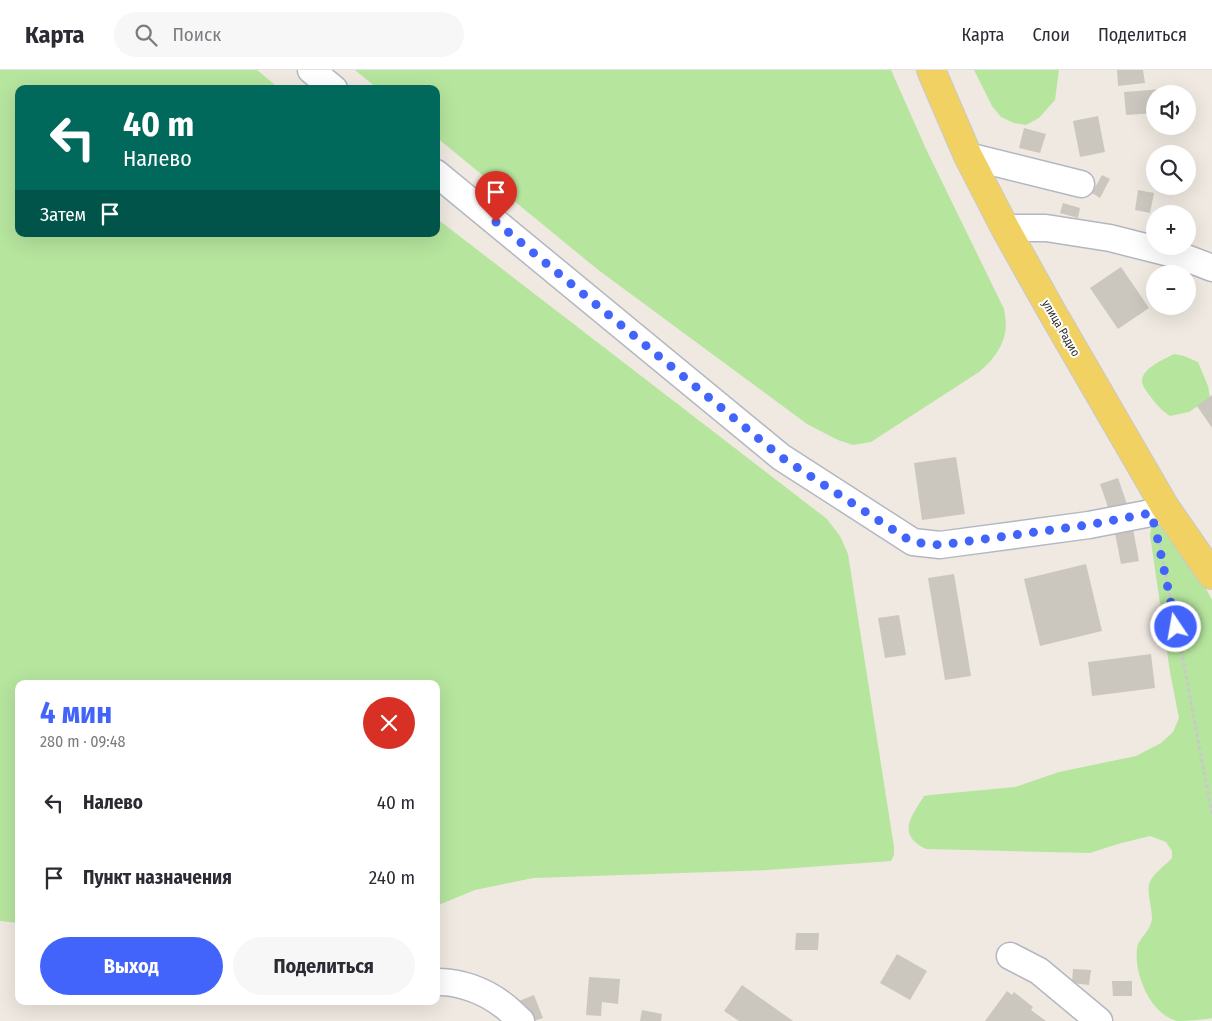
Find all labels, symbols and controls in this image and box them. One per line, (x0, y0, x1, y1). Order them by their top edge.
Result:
search box (114, 12, 464, 57)
text: Карта (25, 21, 84, 49)
icon: search (132, 21, 160, 49)
text: Поиск (172, 23, 221, 46)
text: Карта (961, 24, 1004, 46)
text: Слои (1032, 24, 1070, 46)
text: Поделиться (1098, 24, 1187, 46)
map controls (1146, 85, 1196, 315)
button: sound (1146, 85, 1196, 135)
text: 40 m (123, 103, 194, 145)
icon: left (40, 105, 105, 170)
text: Налево (123, 145, 192, 172)
button: search (1146, 145, 1196, 195)
pin (475, 171, 517, 222)
icon: arrive (482, 178, 510, 206)
icon: arrive (96, 200, 124, 228)
text: Затем (40, 203, 86, 226)
button: + (1146, 205, 1196, 255)
button: − (1146, 265, 1196, 315)
street label: улица Радио (1039, 297, 1083, 359)
position arrow (1149, 600, 1201, 652)
text: 4 мин (40, 695, 112, 731)
button: close (363, 697, 415, 749)
text: 280 m · 09:48 (40, 732, 125, 751)
icon: left (40, 789, 68, 817)
text: Налево (83, 791, 143, 814)
text: 40 m (377, 791, 415, 814)
icon: arrive (40, 864, 68, 892)
text: Пункт назначения (83, 866, 232, 889)
text: 240 m (369, 866, 415, 889)
button: Выход (40, 937, 223, 995)
button: Поделиться (233, 937, 415, 995)

